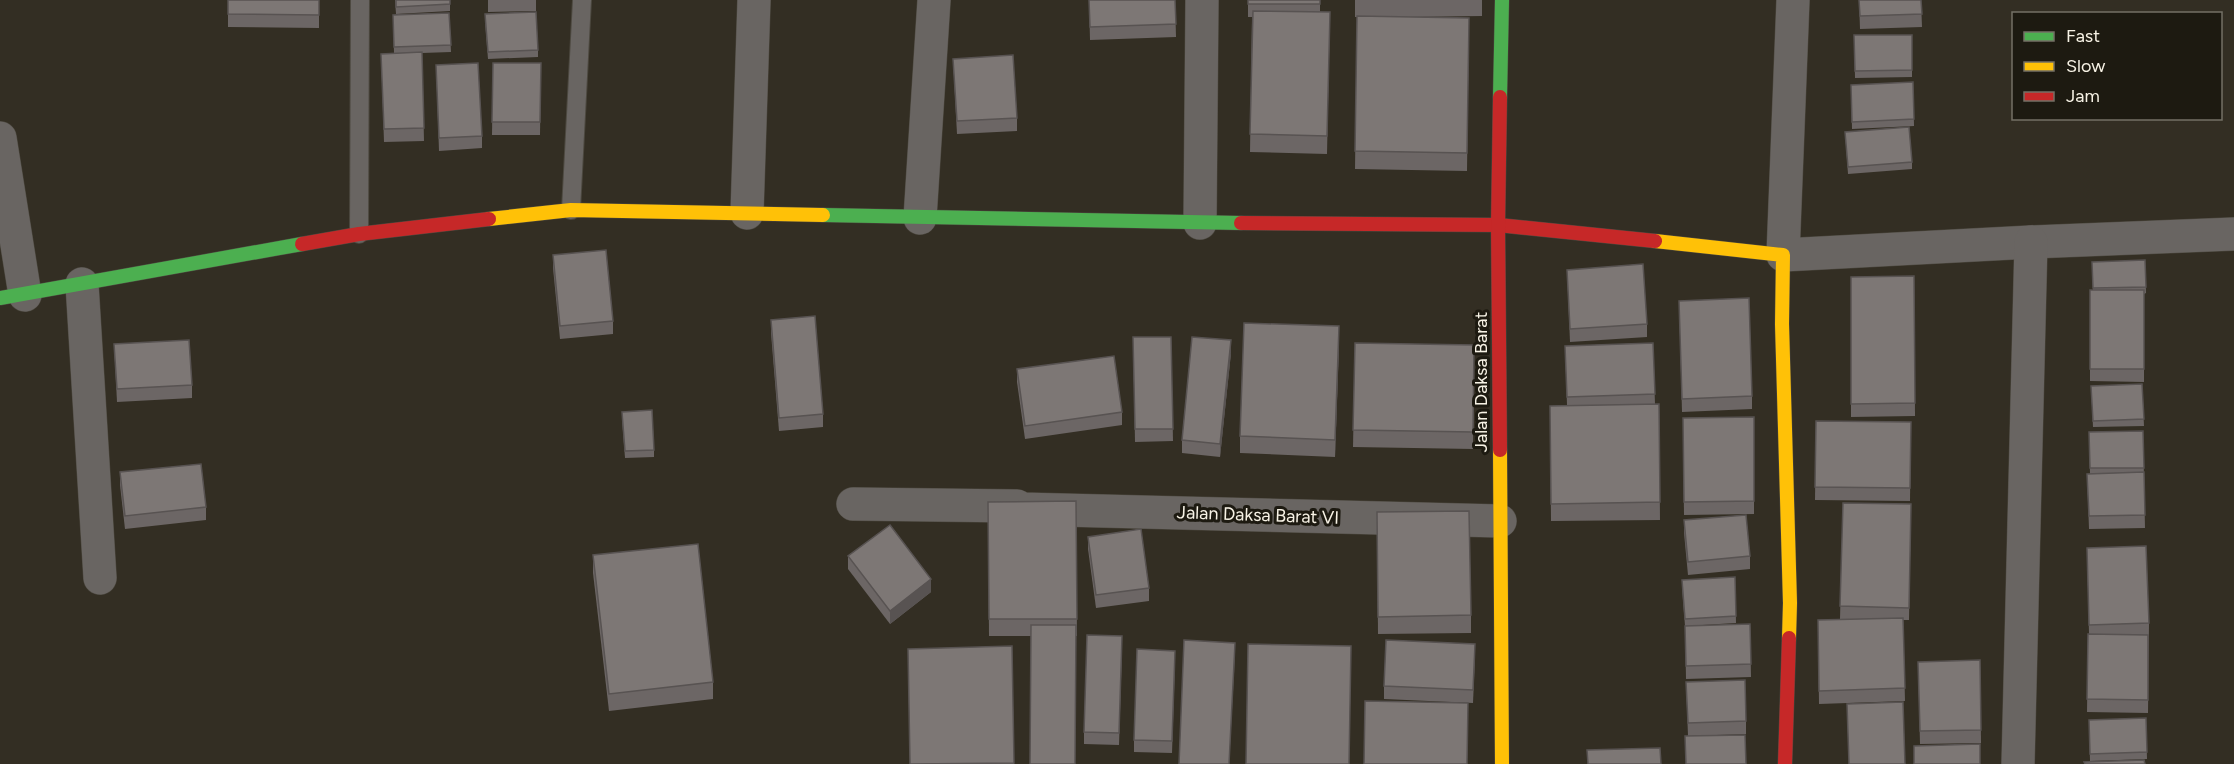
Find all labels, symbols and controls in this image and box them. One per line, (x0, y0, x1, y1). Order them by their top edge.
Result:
legend (2012, 12, 2222, 120)
text: Fast (2066, 25, 2100, 47)
text: Slow (2066, 55, 2105, 77)
text: Jam (2066, 85, 2100, 107)
street label: Jalan Daksa Barat (1470, 311, 1492, 452)
street label: Jalan Daksa Barat VI (1176, 501, 1340, 529)

